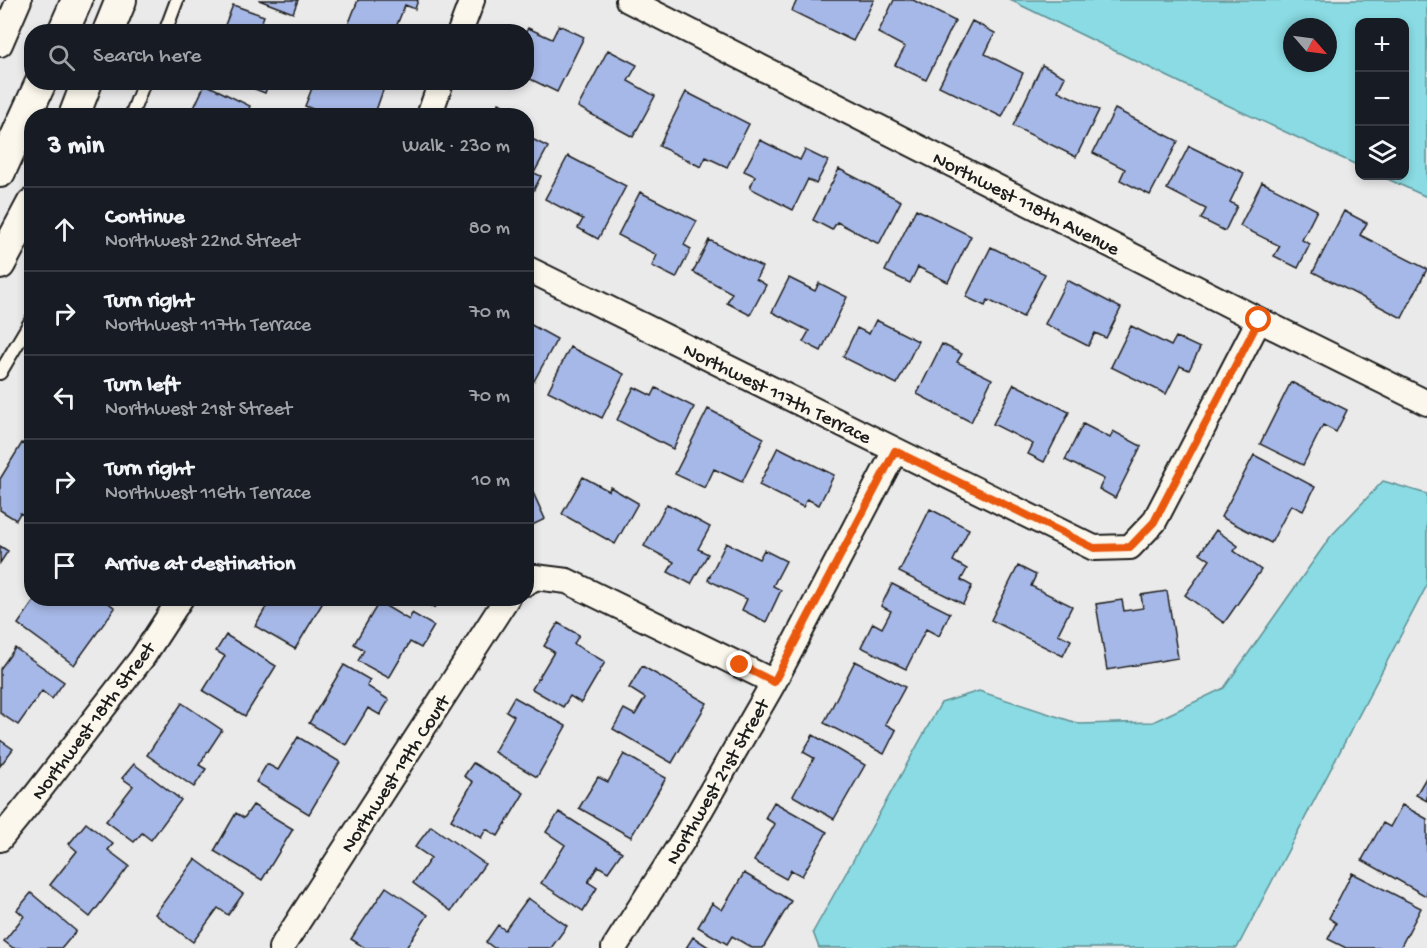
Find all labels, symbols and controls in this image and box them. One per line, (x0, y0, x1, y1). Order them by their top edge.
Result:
north arrow (1283, 18, 1337, 72)
map controls (1355, 18, 1409, 180)
button: + (1355, 18, 1409, 72)
search box (24, 24, 534, 90)
icon: search (45, 41, 78, 74)
text: Search here (93, 44, 201, 70)
button: − (1355, 72, 1409, 126)
button: layers (1355, 126, 1409, 180)
text: 3 min (48, 132, 104, 163)
text: Walk · 230 m (402, 136, 510, 159)
street label: Northwest 118th Avenue (928, 148, 1123, 263)
text: Continue (105, 205, 185, 231)
icon: ahead (48, 213, 81, 246)
text: 80 m (469, 218, 510, 241)
text: Northwest 22nd Street (105, 231, 299, 254)
text: Turn right (105, 289, 193, 315)
icon: right (48, 297, 81, 330)
text: 70 m (469, 302, 510, 325)
route start (1245, 306, 1271, 332)
text: Northwest 117th Terrace (105, 315, 311, 338)
street label: Northwest 117th Terrace (679, 340, 875, 451)
text: Turn left (105, 373, 179, 399)
icon: left (48, 381, 81, 414)
text: 70 m (469, 386, 510, 409)
text: Northwest 21st Street (105, 399, 292, 422)
text: Turn right (105, 457, 193, 483)
icon: right (48, 465, 81, 498)
text: 10 m (472, 470, 510, 493)
text: Northwest 116th Terrace (105, 483, 311, 506)
icon: arrive (48, 549, 81, 582)
text: Arrive at destination (105, 552, 295, 578)
street label: Northwest 18th Street (28, 637, 163, 806)
route end (726, 651, 752, 677)
street label: Northwest 19th Court (337, 690, 457, 858)
street label: Northwest 21st Street (662, 694, 777, 869)

